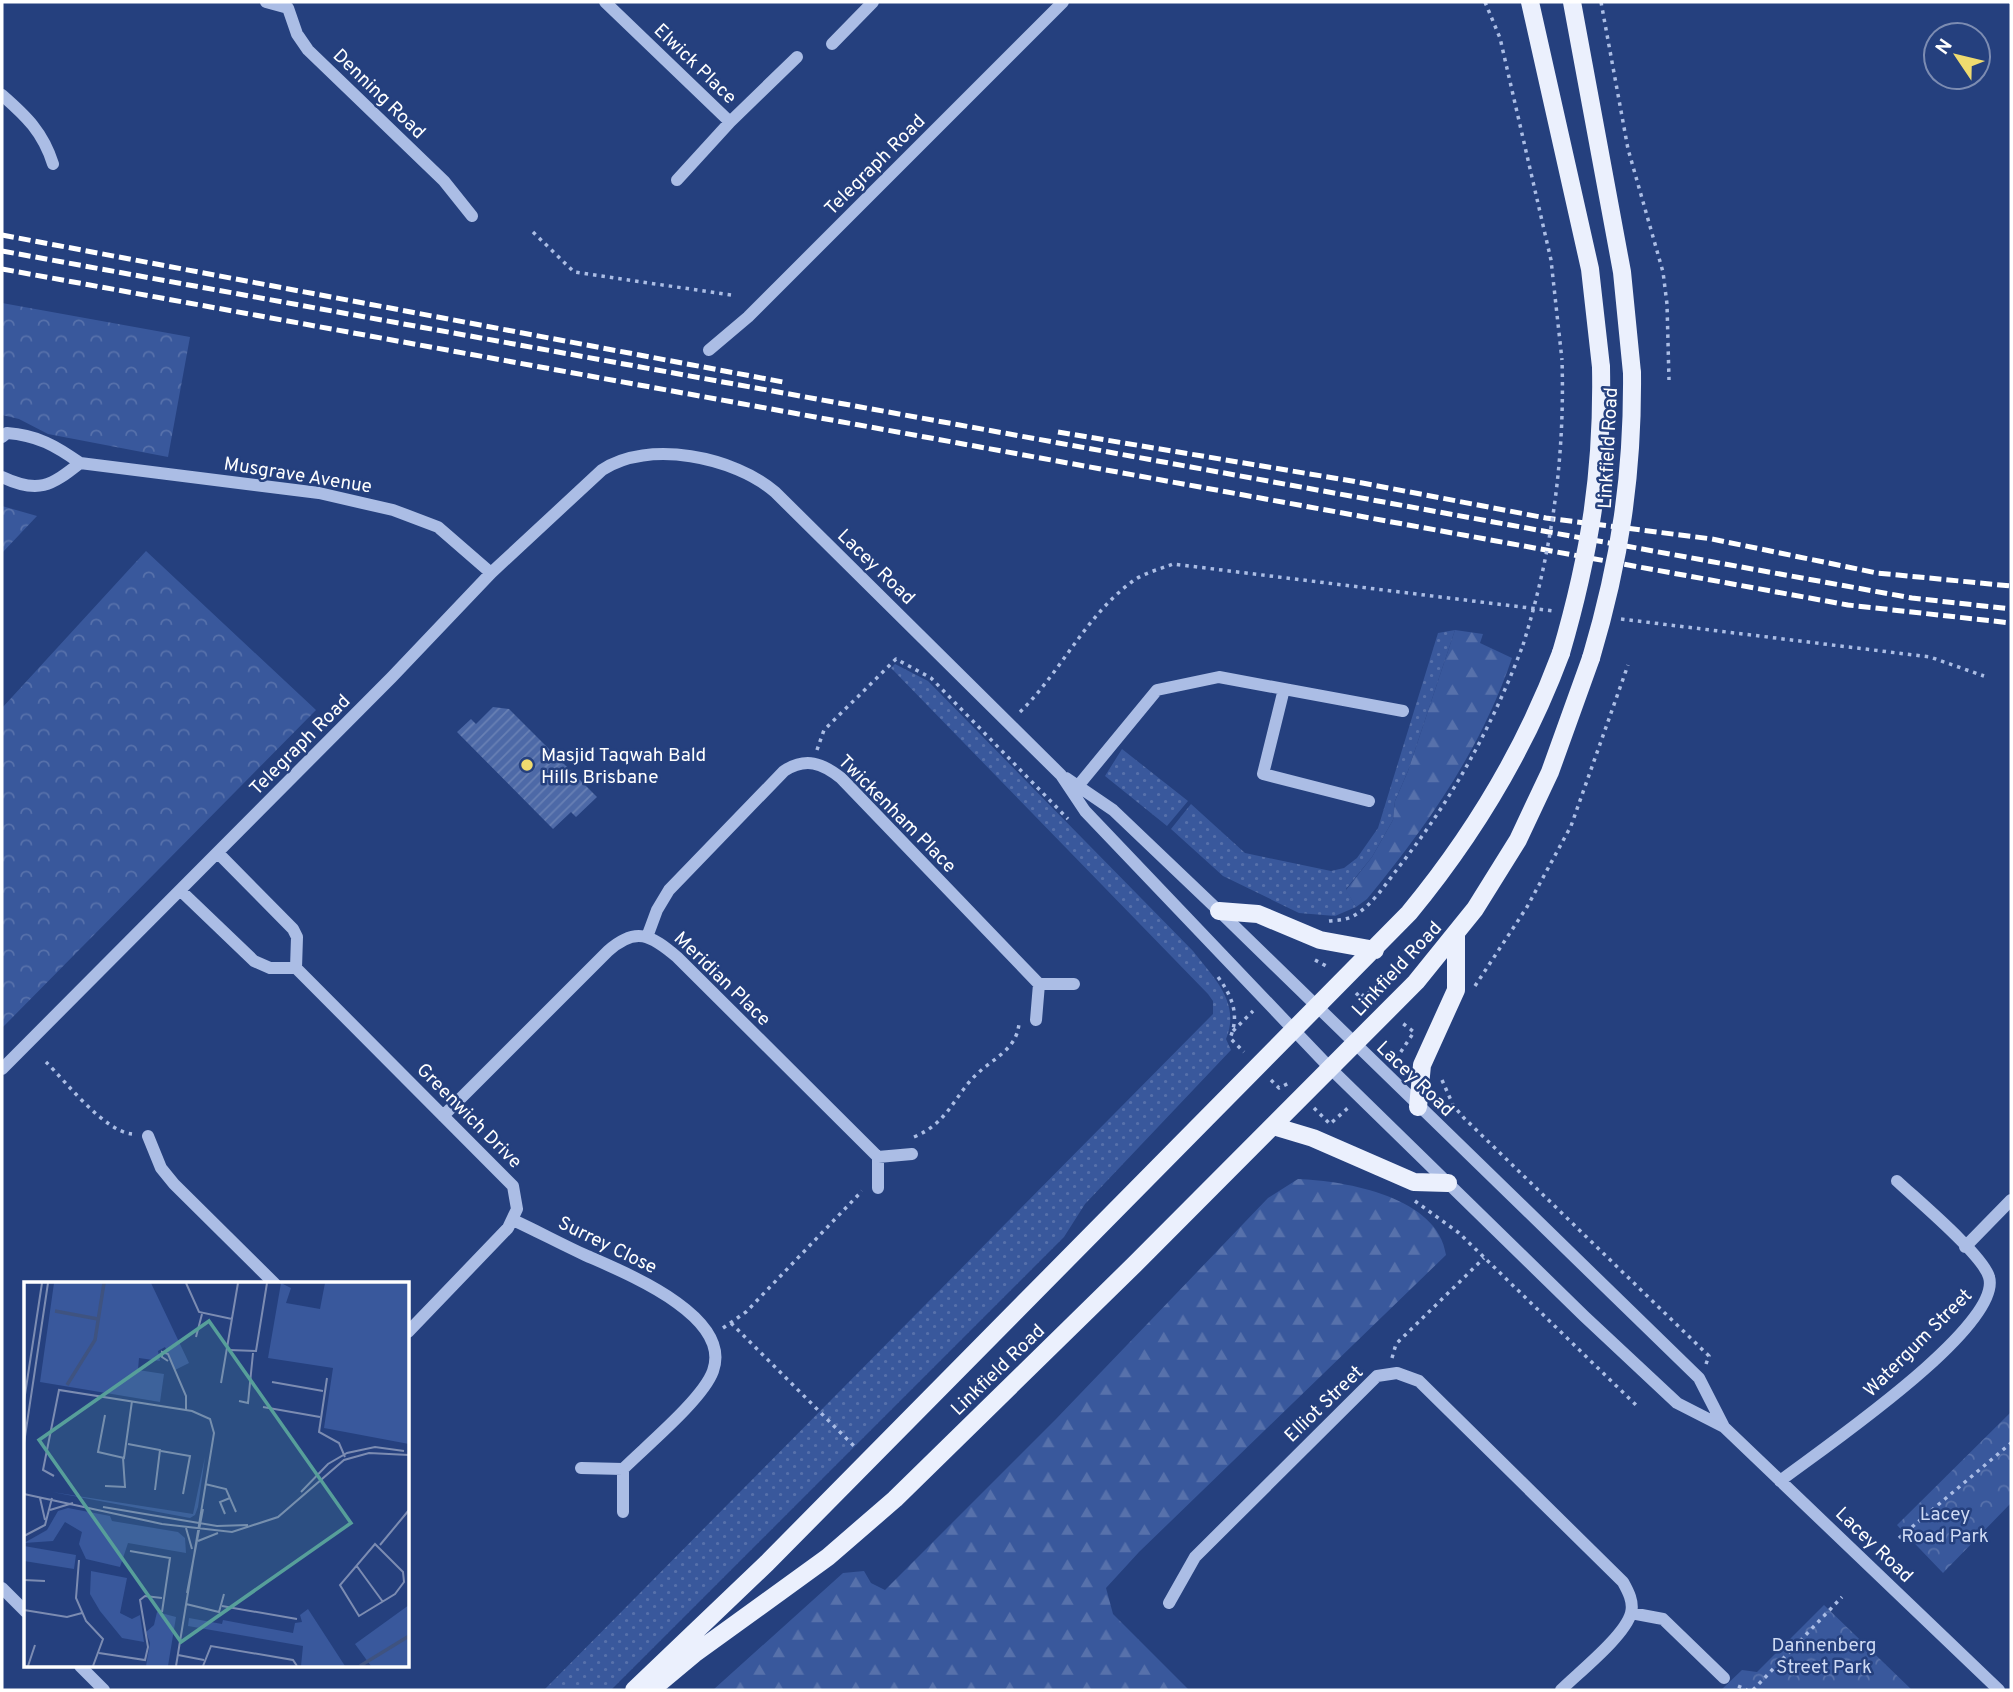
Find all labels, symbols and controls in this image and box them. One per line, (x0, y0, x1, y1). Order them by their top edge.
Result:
street label: Elwick Place (648, 19, 741, 110)
north arrow (1922, 21, 1992, 91)
text: N (1931, 35, 1958, 60)
street label: Denning Road (327, 44, 430, 145)
street label: Telegraph Road (820, 110, 931, 221)
street label: Linkfield Road (1594, 387, 1624, 509)
street label: Musgrave Avenue (222, 452, 373, 500)
street label: Lacey Road (832, 524, 920, 610)
street label: Telegraph Road (245, 690, 356, 801)
place label: Masjid Taqwah Bald Hills Brisbane (541, 744, 706, 790)
street label: Twickenham Place (832, 750, 961, 879)
marker: Masjid Taqwah Bald Hills Brisbane (519, 757, 535, 773)
street label: Linkfield Road (1347, 917, 1448, 1022)
street label: Meridian Place (668, 927, 775, 1032)
street label: Lacey Road (1371, 1036, 1459, 1122)
street label: Greenwich Drive (411, 1059, 526, 1174)
street label: Surrey Close (554, 1211, 661, 1280)
inset map (24, 1282, 410, 1668)
street label: Watergum Street (1859, 1284, 1978, 1403)
street label: Linkfield Road (946, 1320, 1050, 1421)
street label: Elliot Street (1280, 1361, 1369, 1448)
street label: Lacey Road (1830, 1502, 1918, 1588)
park label: Lacey Road Park (1901, 1503, 1989, 1549)
park label: Dannenberg Street Park (1772, 1634, 1876, 1680)

